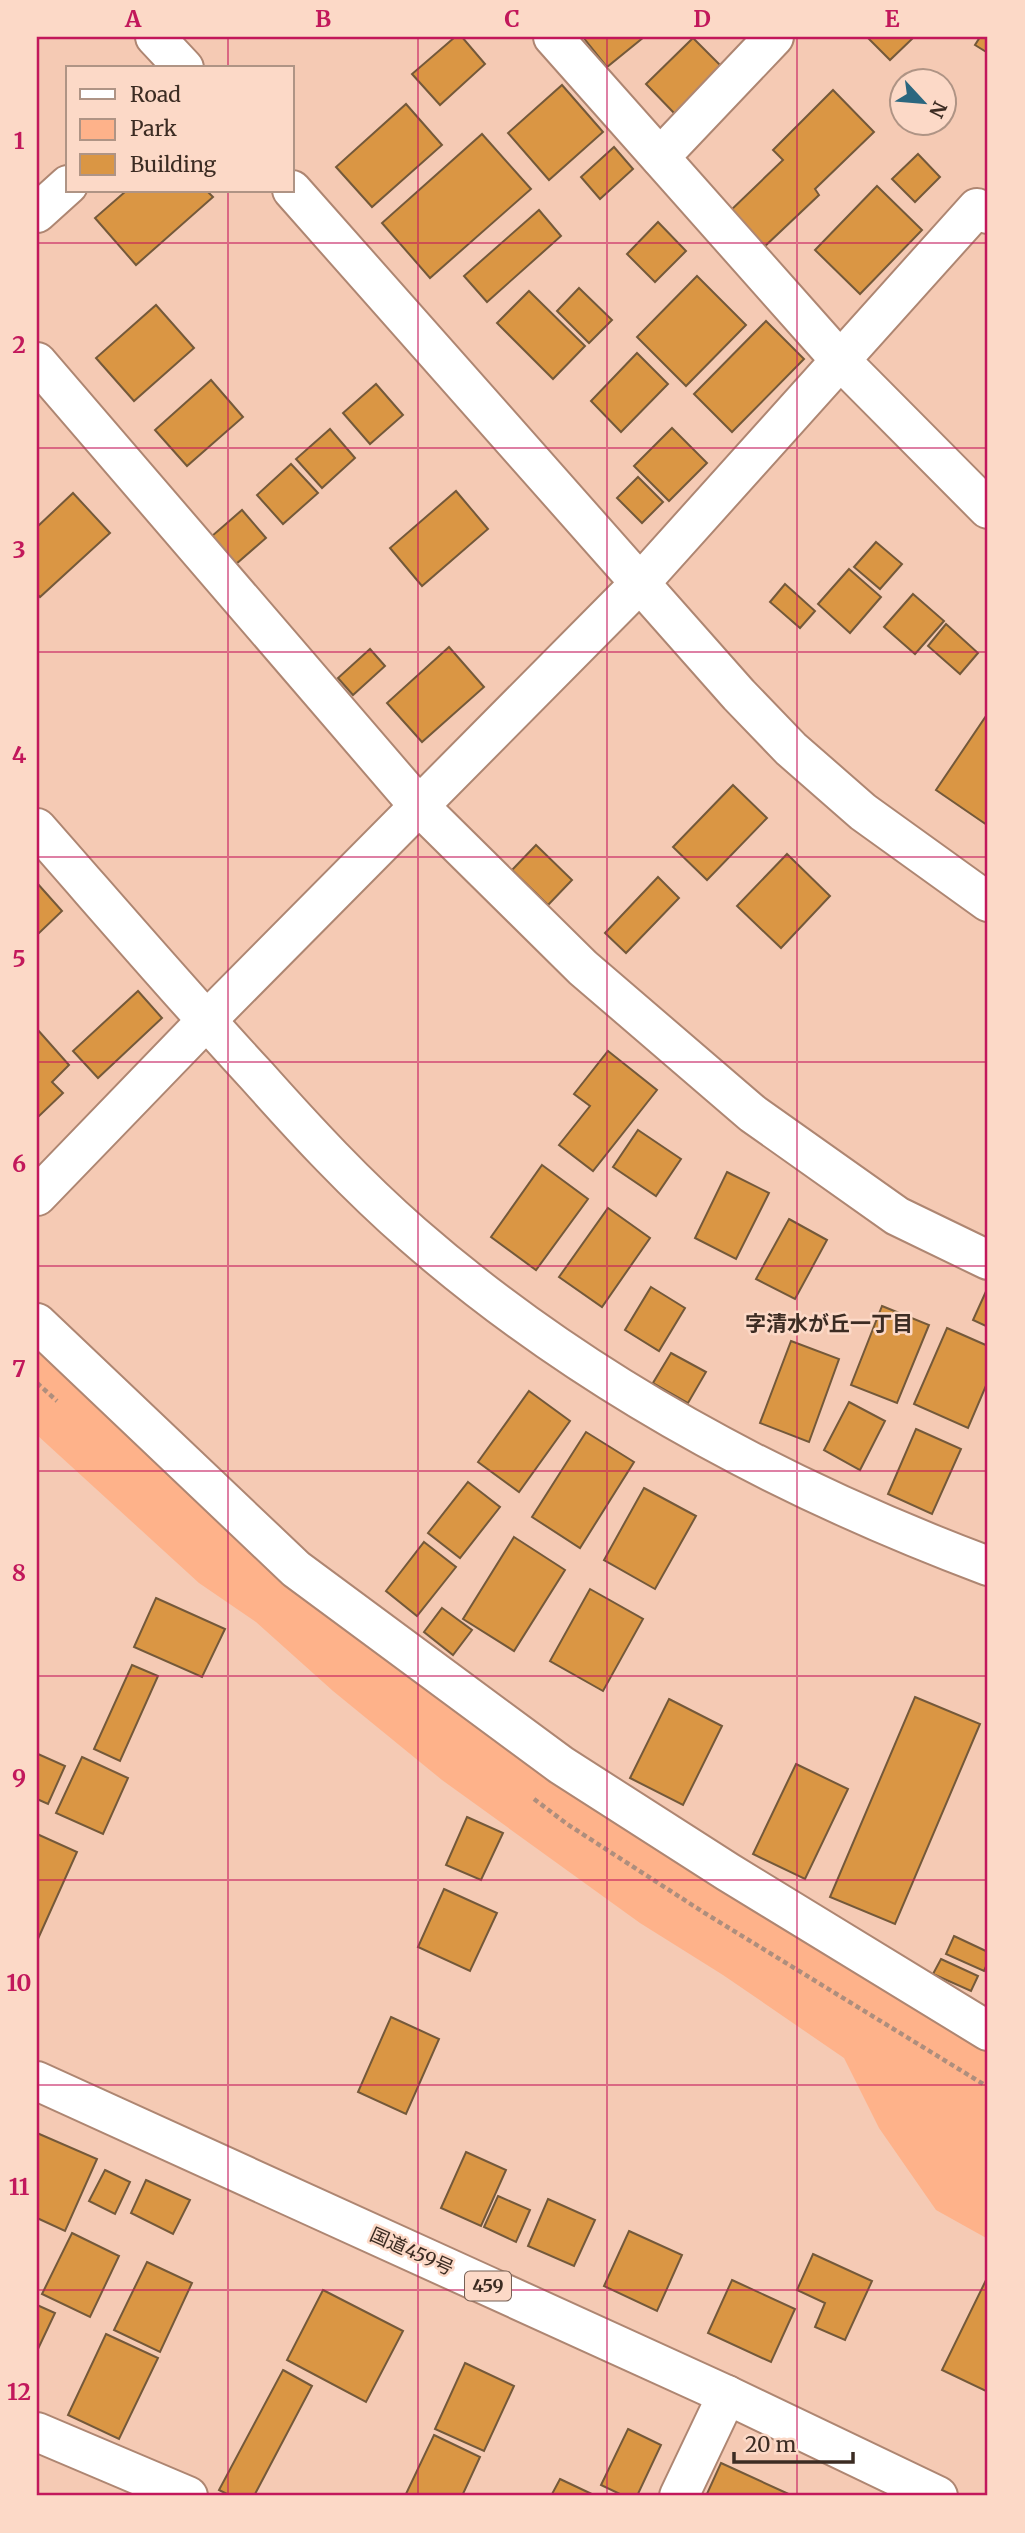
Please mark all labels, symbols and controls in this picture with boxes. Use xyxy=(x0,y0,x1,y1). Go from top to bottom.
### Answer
text: A xyxy=(124,4,142,33)
text: B xyxy=(315,4,331,33)
text: C xyxy=(504,4,520,33)
text: D xyxy=(693,4,711,33)
text: E xyxy=(884,4,900,33)
legend xyxy=(66,66,294,192)
north arrow xyxy=(888,66,958,136)
text: Road xyxy=(130,81,181,108)
text: N xyxy=(924,97,952,121)
text: Park xyxy=(130,115,177,142)
text: 1 xyxy=(14,126,25,155)
text: Building xyxy=(130,151,217,178)
text: 2 xyxy=(12,330,26,359)
text: 3 xyxy=(12,535,26,564)
text: 4 xyxy=(12,740,27,769)
text: 5 xyxy=(12,944,26,973)
text: 6 xyxy=(12,1149,26,1178)
district label: 字清水が丘一丁目 xyxy=(745,1310,913,1337)
text: 7 xyxy=(12,1354,26,1383)
text: 8 xyxy=(12,1558,26,1587)
text: 9 xyxy=(12,1763,26,1792)
text: 10 xyxy=(7,1968,31,1997)
text: 11 xyxy=(9,2172,30,2201)
street label: 国道459号 xyxy=(366,2222,458,2280)
road number: 459 xyxy=(465,2272,511,2300)
text: 12 xyxy=(7,2377,31,2406)
scale bar xyxy=(734,2421,853,2465)
text: 20 m xyxy=(745,2431,797,2458)

